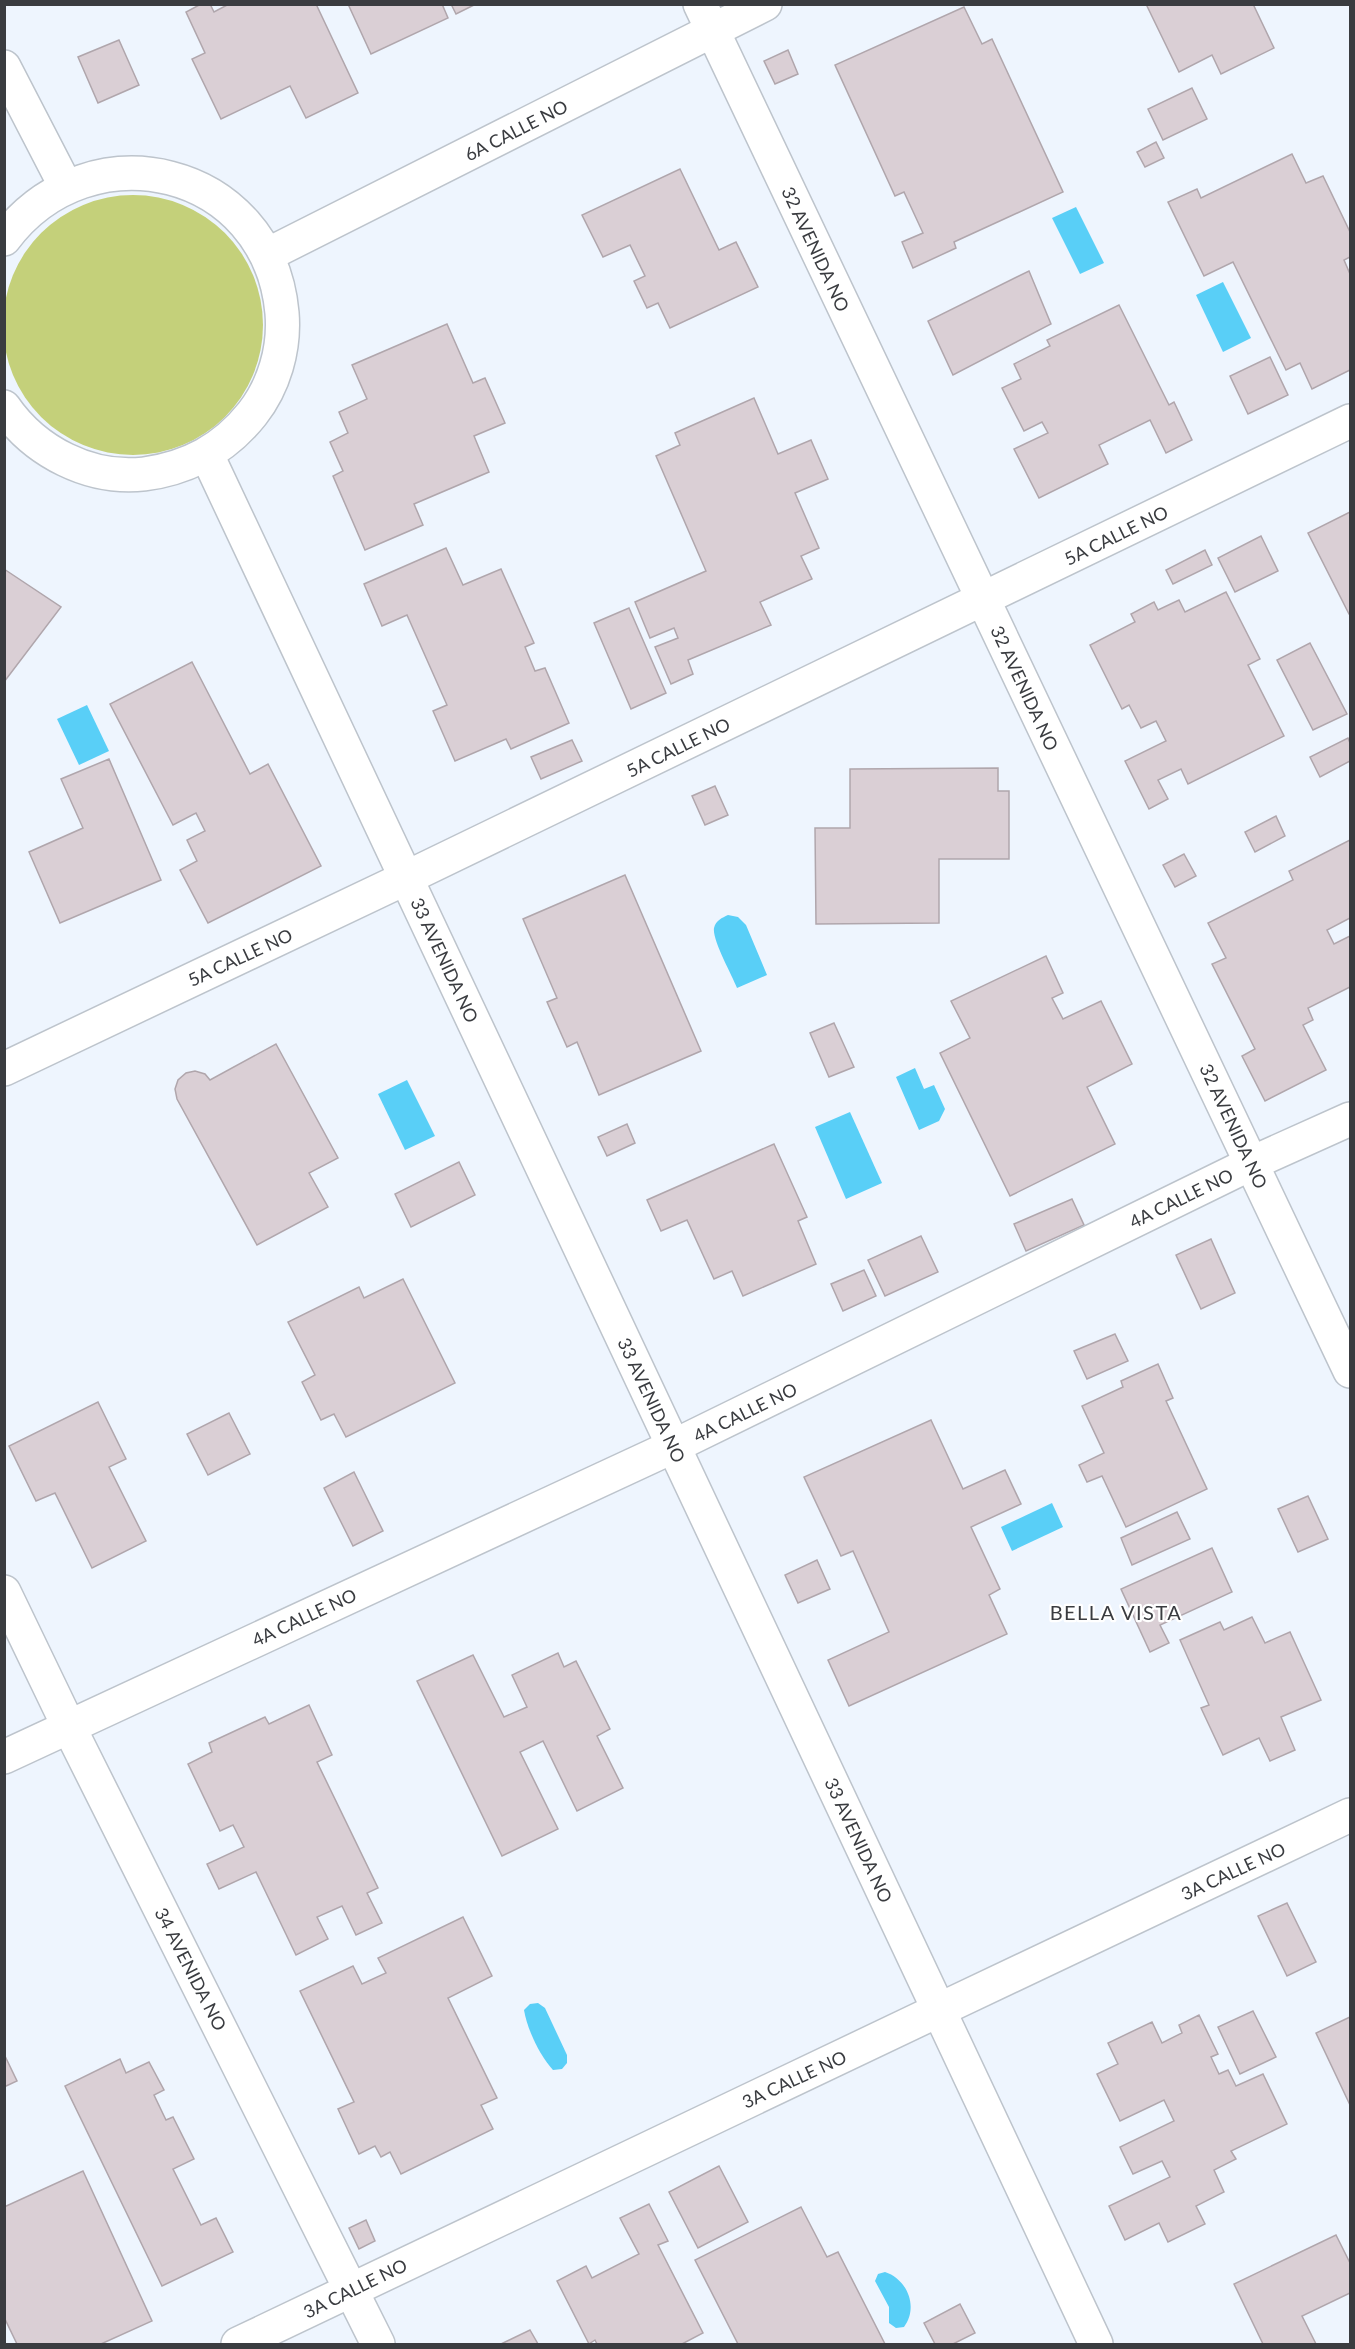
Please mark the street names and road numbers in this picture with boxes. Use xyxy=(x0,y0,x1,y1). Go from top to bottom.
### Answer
street label: 6A CALLE NO xyxy=(461,95,571,165)
street label: 32 AVENIDA NO xyxy=(777,183,855,315)
street label: 5A CALLE NO xyxy=(1061,500,1171,570)
street label: 32 AVENIDA NO xyxy=(986,622,1064,754)
street label: 5A CALLE NO xyxy=(623,712,733,782)
street label: 33 AVENIDA NO xyxy=(406,894,484,1026)
street label: 5A CALLE NO xyxy=(184,923,296,991)
street label: 32 AVENIDA NO xyxy=(1195,1060,1273,1192)
street label: 4A CALLE NO xyxy=(1126,1163,1236,1233)
street label: 33 AVENIDA NO xyxy=(613,1334,691,1466)
street label: 4A CALLE NO xyxy=(690,1377,800,1447)
street label: 4A CALLE NO xyxy=(248,1583,360,1651)
street label: 33 AVENIDA NO xyxy=(820,1774,898,1906)
street label: 3A CALLE NO xyxy=(1177,1837,1289,1905)
street label: 34 AVENIDA NO xyxy=(151,1904,231,2034)
street label: 3A CALLE NO xyxy=(738,2045,850,2113)
street label: 3A CALLE NO xyxy=(300,2253,410,2323)

